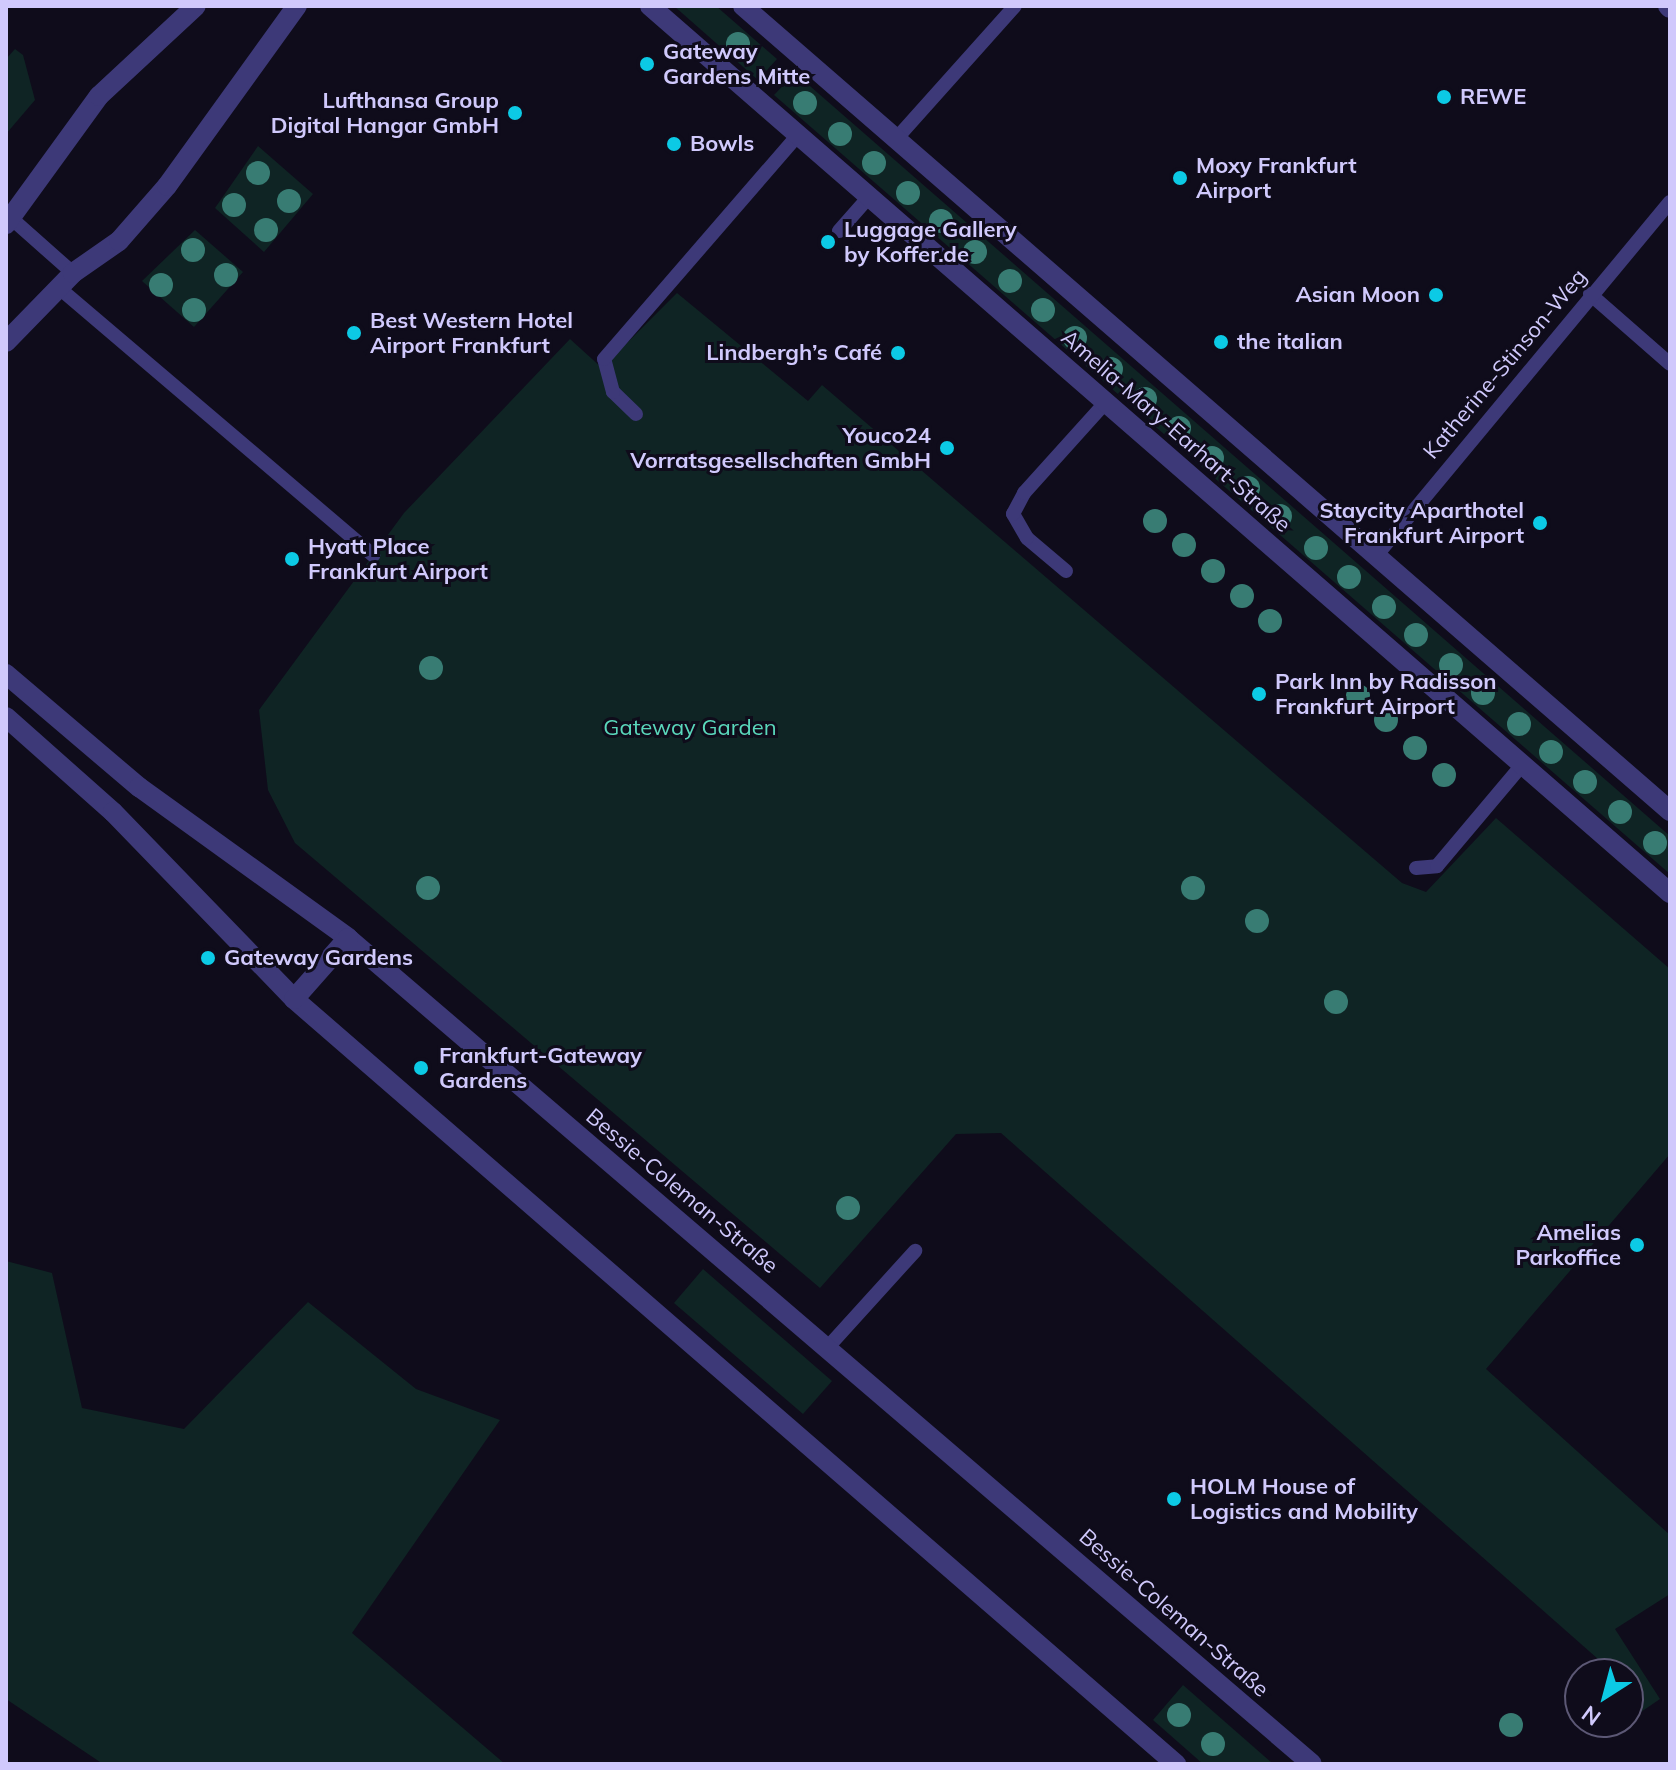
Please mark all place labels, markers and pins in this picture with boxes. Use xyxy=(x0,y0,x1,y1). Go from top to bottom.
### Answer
place label: Gateway Gardens Mitte xyxy=(663,38,810,90)
marker: Gateway Gardens Mitte xyxy=(638,55,656,73)
place label: REWE xyxy=(1460,84,1526,110)
place label: Lufthansa Group Digital Hangar GmbH xyxy=(271,87,499,138)
marker: REWE xyxy=(1435,88,1453,106)
marker: Lufthansa Group Digital Hangar GmbH xyxy=(506,104,524,122)
place label: Bowls xyxy=(690,131,754,157)
marker: Bowls xyxy=(665,135,683,153)
place label: Moxy Frankfurt Airport xyxy=(1196,152,1356,204)
marker: Moxy Frankfurt Airport xyxy=(1171,169,1189,187)
place label: Luggage Gallery by Koffer.de xyxy=(844,216,1017,268)
marker: Luggage Gallery by Koffer.de xyxy=(819,233,837,251)
place label: Asian Moon xyxy=(1296,282,1420,308)
marker: Asian Moon xyxy=(1427,286,1445,304)
place label: Best Western Hotel Airport Frankfurt xyxy=(370,307,573,358)
marker: Best Western Hotel Airport Frankfurt xyxy=(345,324,363,342)
place label: the italian xyxy=(1237,329,1343,355)
marker: the italian xyxy=(1212,333,1230,351)
place label: Lindbergh’s Café xyxy=(706,340,882,366)
marker: Lindbergh’s Café xyxy=(889,344,907,362)
place label: Youco24 Vorratsgesellschaften GmbH xyxy=(630,422,931,474)
marker: Youco24 Vorratsgesellschaften GmbH xyxy=(938,439,956,457)
place label: Staycity Aparthotel Frankfurt Airport xyxy=(1319,497,1524,548)
marker: Staycity Aparthotel Frankfurt Airport xyxy=(1531,514,1549,532)
place label: Hyatt Place Frankfurt Airport xyxy=(308,533,488,584)
marker: Hyatt Place Frankfurt Airport xyxy=(283,550,301,568)
place label: Park Inn by Radisson Frankfurt Airport xyxy=(1275,668,1496,720)
marker: Park Inn by Radisson Frankfurt Airport xyxy=(1250,685,1268,703)
place label: Gateway Gardens xyxy=(224,945,413,971)
marker: Gateway Gardens xyxy=(199,949,217,967)
place label: Frankfurt-Gateway Gardens xyxy=(439,1042,642,1094)
marker: Frankfurt-Gateway Gardens xyxy=(410,1057,432,1079)
place label: Amelias Parkoffice xyxy=(1515,1219,1621,1270)
marker: Amelias Parkoffice xyxy=(1628,1236,1646,1254)
place label: HOLM House of Logistics and Mobility xyxy=(1190,1473,1418,1524)
marker: HOLM House of Logistics and Mobility xyxy=(1165,1490,1183,1508)

